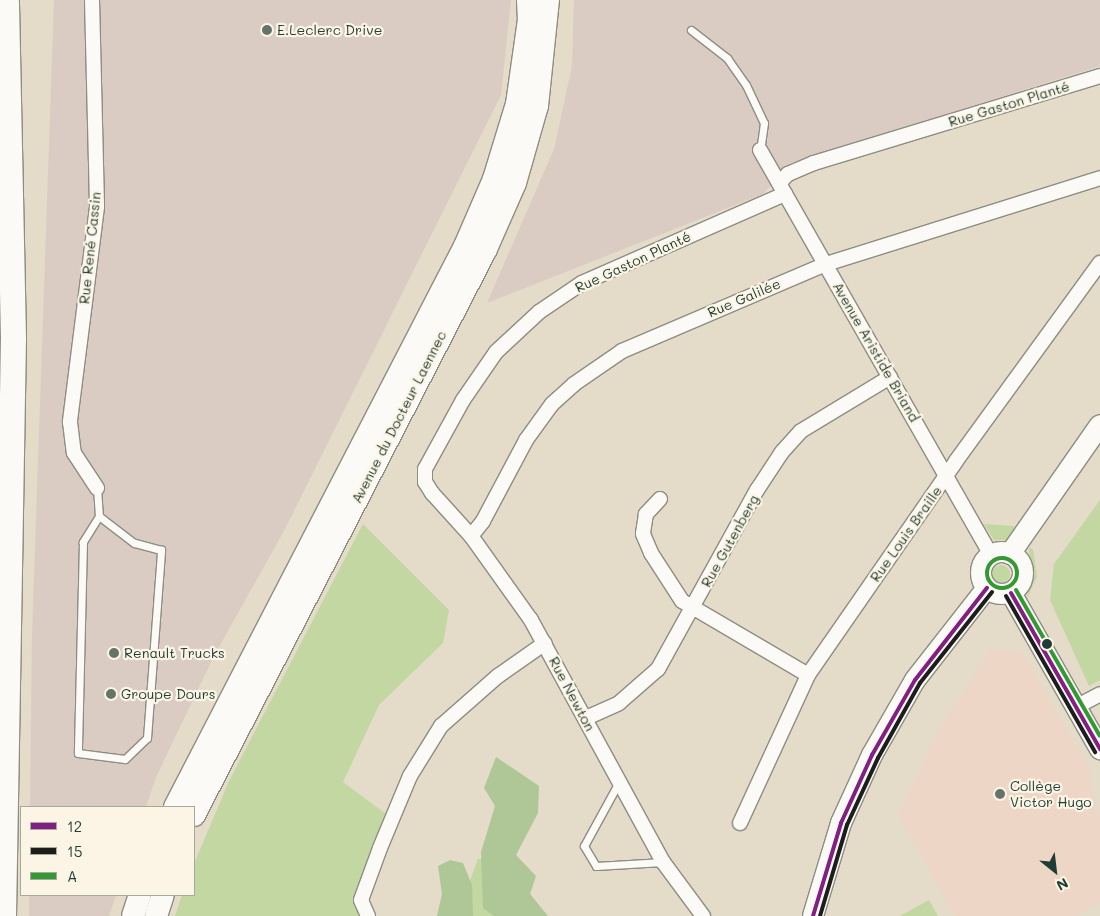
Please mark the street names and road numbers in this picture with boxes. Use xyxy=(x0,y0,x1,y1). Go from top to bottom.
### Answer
street label: Rue Gaston Planté xyxy=(946,78,1072,130)
street label: Rue René Cassin xyxy=(76,191,104,305)
street label: Rue Gaston Planté xyxy=(572,228,694,296)
street label: Rue Galilée xyxy=(705,275,783,321)
street label: Avenue Aristide Briand xyxy=(829,279,923,425)
street label: Avenue du Docteur Laennec xyxy=(348,328,450,506)
street label: Rue Louis Braille xyxy=(867,483,945,585)
street label: Rue Gutenberg xyxy=(698,492,762,590)
street label: Rue Newton xyxy=(545,654,599,734)

